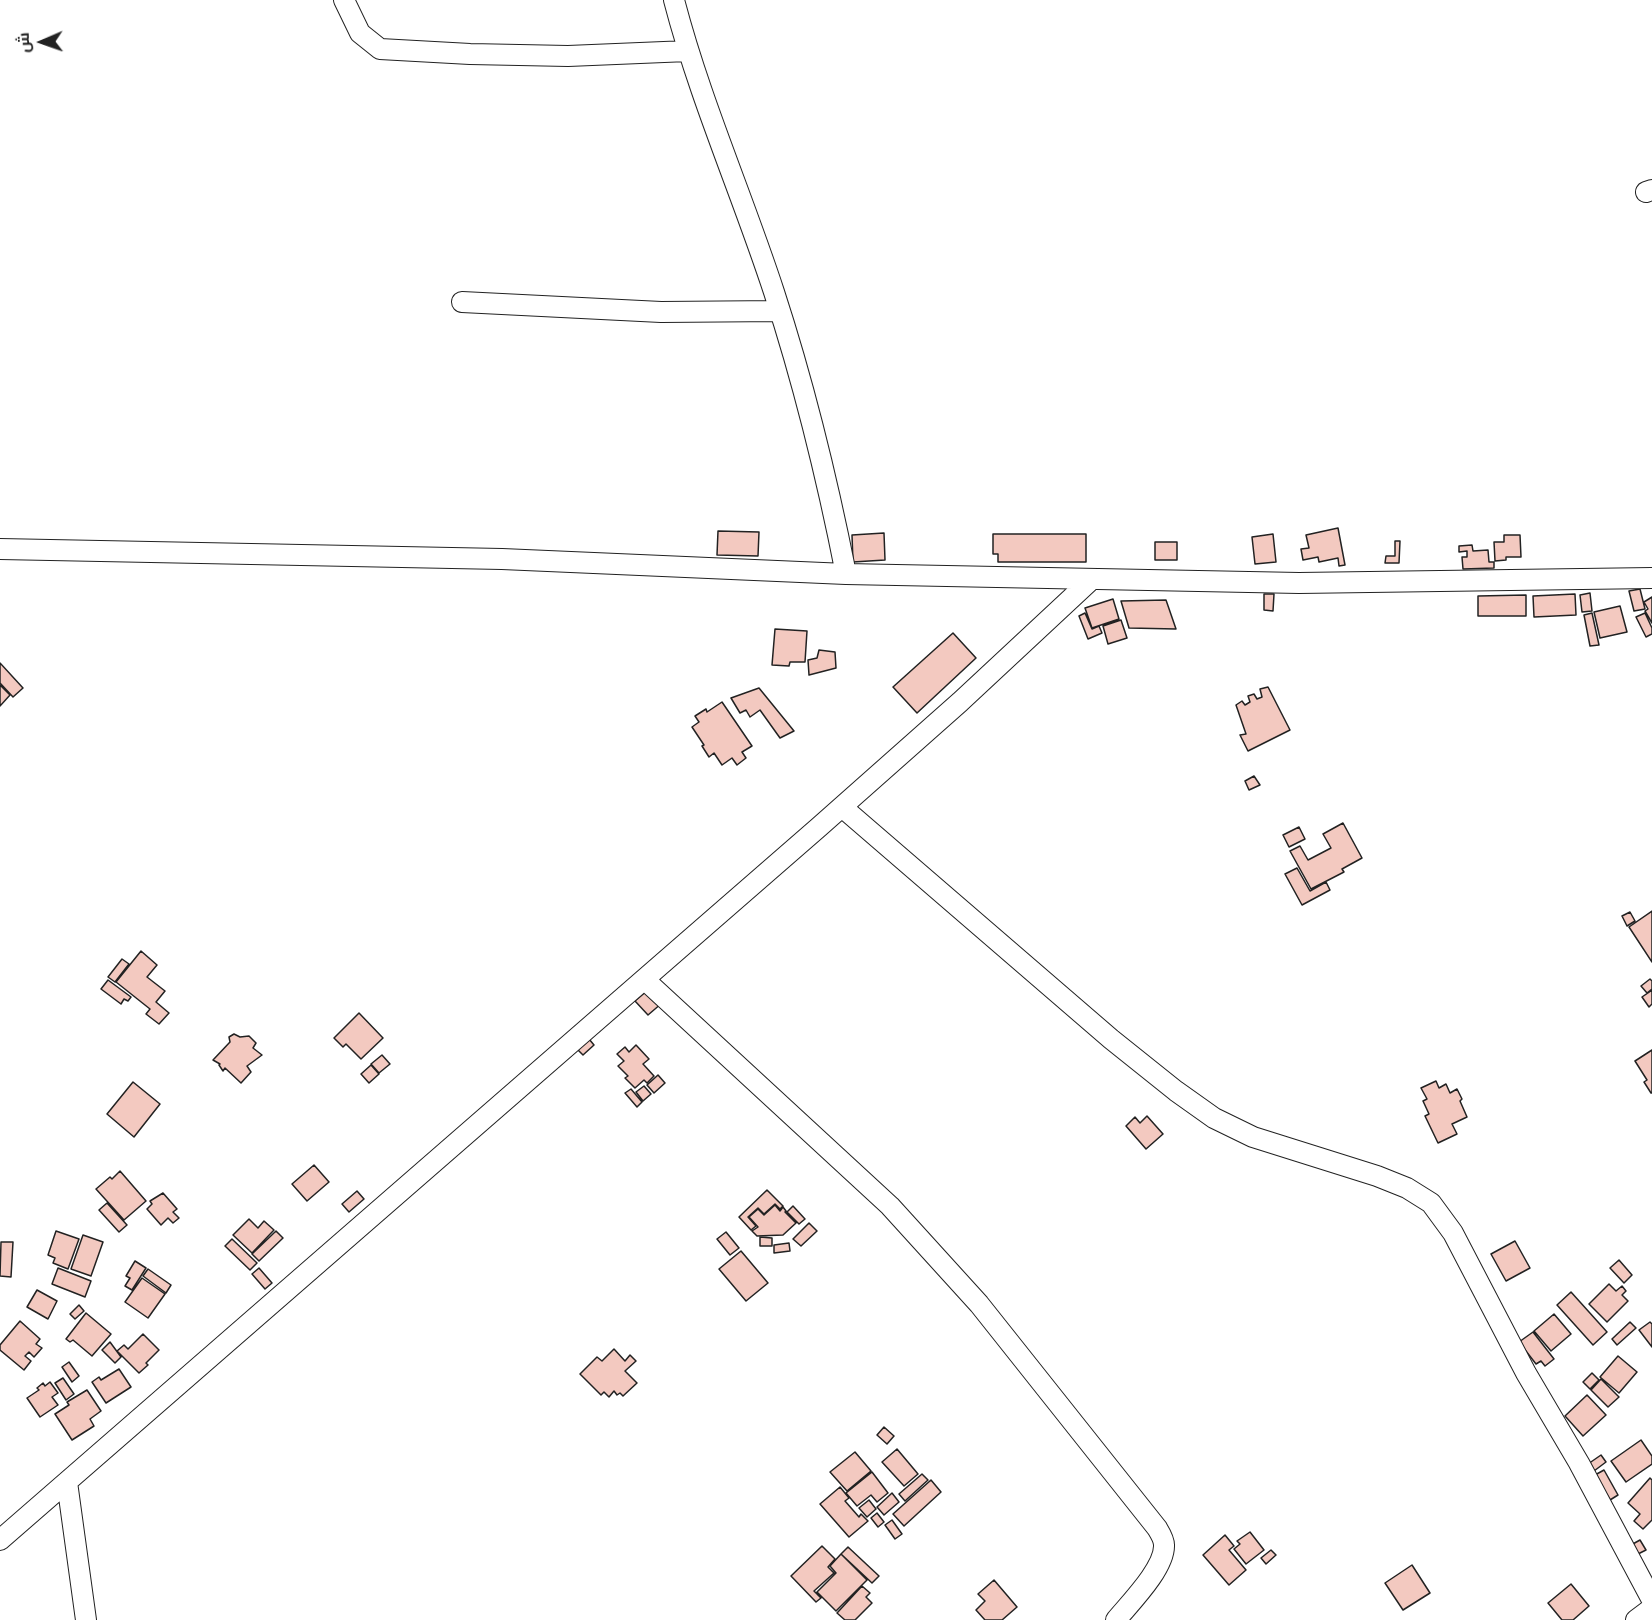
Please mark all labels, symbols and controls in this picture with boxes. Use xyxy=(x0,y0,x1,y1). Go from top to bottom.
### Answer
north arrow xyxy=(12,12,72,72)
text: ش xyxy=(14,32,33,53)

